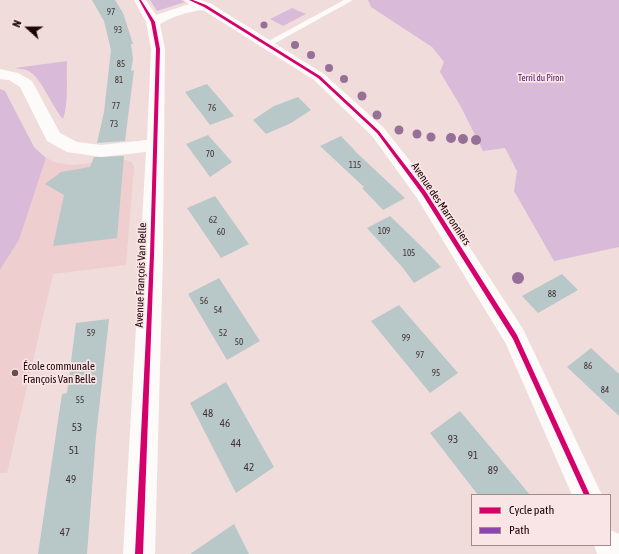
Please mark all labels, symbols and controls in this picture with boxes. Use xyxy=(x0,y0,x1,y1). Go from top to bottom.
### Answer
house number: 97 xyxy=(107,7,115,17)
north arrow xyxy=(8,8,48,48)
text: N xyxy=(10,19,24,29)
house number: 93 xyxy=(114,25,122,35)
house number: 85 xyxy=(117,59,125,69)
park label: Terril du Piron xyxy=(518,73,564,83)
house number: 81 xyxy=(115,75,123,85)
house number: 77 xyxy=(112,101,120,111)
house number: 76 xyxy=(208,103,216,113)
house number: 73 xyxy=(110,119,118,129)
house number: 70 xyxy=(206,149,214,159)
house number: 115 xyxy=(349,160,361,170)
street label: Avenue des Marronniers xyxy=(408,160,474,248)
house number: 62 xyxy=(209,215,217,225)
street label: Avenue François Van Belle xyxy=(133,222,149,328)
house number: 109 xyxy=(378,226,390,236)
house number: 60 xyxy=(217,227,225,237)
house number: 105 xyxy=(403,248,415,258)
house number: 88 xyxy=(548,289,556,299)
house number: 56 xyxy=(200,296,208,306)
house number: 54 xyxy=(214,305,222,315)
house number: 59 xyxy=(87,328,95,338)
house number: 52 xyxy=(219,328,227,338)
house number: 99 xyxy=(402,333,410,343)
house number: 50 xyxy=(235,337,243,347)
house number: 97 xyxy=(416,350,424,360)
place label: École communale François Van Belle xyxy=(23,360,96,386)
house number: 86 xyxy=(584,361,592,371)
marker: École communale François Van Belle xyxy=(10,368,20,378)
house number: 95 xyxy=(432,368,440,378)
house number: 84 xyxy=(601,385,609,395)
house number: 55 xyxy=(76,395,84,405)
house number: 48 xyxy=(203,407,213,421)
house number: 46 xyxy=(220,417,230,431)
house number: 53 xyxy=(72,421,82,435)
house number: 93 xyxy=(448,433,458,447)
house number: 44 xyxy=(231,437,241,451)
house number: 51 xyxy=(69,444,79,458)
house number: 91 xyxy=(468,449,478,463)
house number: 42 xyxy=(244,461,254,475)
house number: 89 xyxy=(488,464,498,478)
house number: 49 xyxy=(66,473,76,487)
legend xyxy=(471,494,611,546)
text: Cycle path xyxy=(509,503,554,517)
text: Path xyxy=(509,523,530,537)
house number: 47 xyxy=(60,526,70,540)

